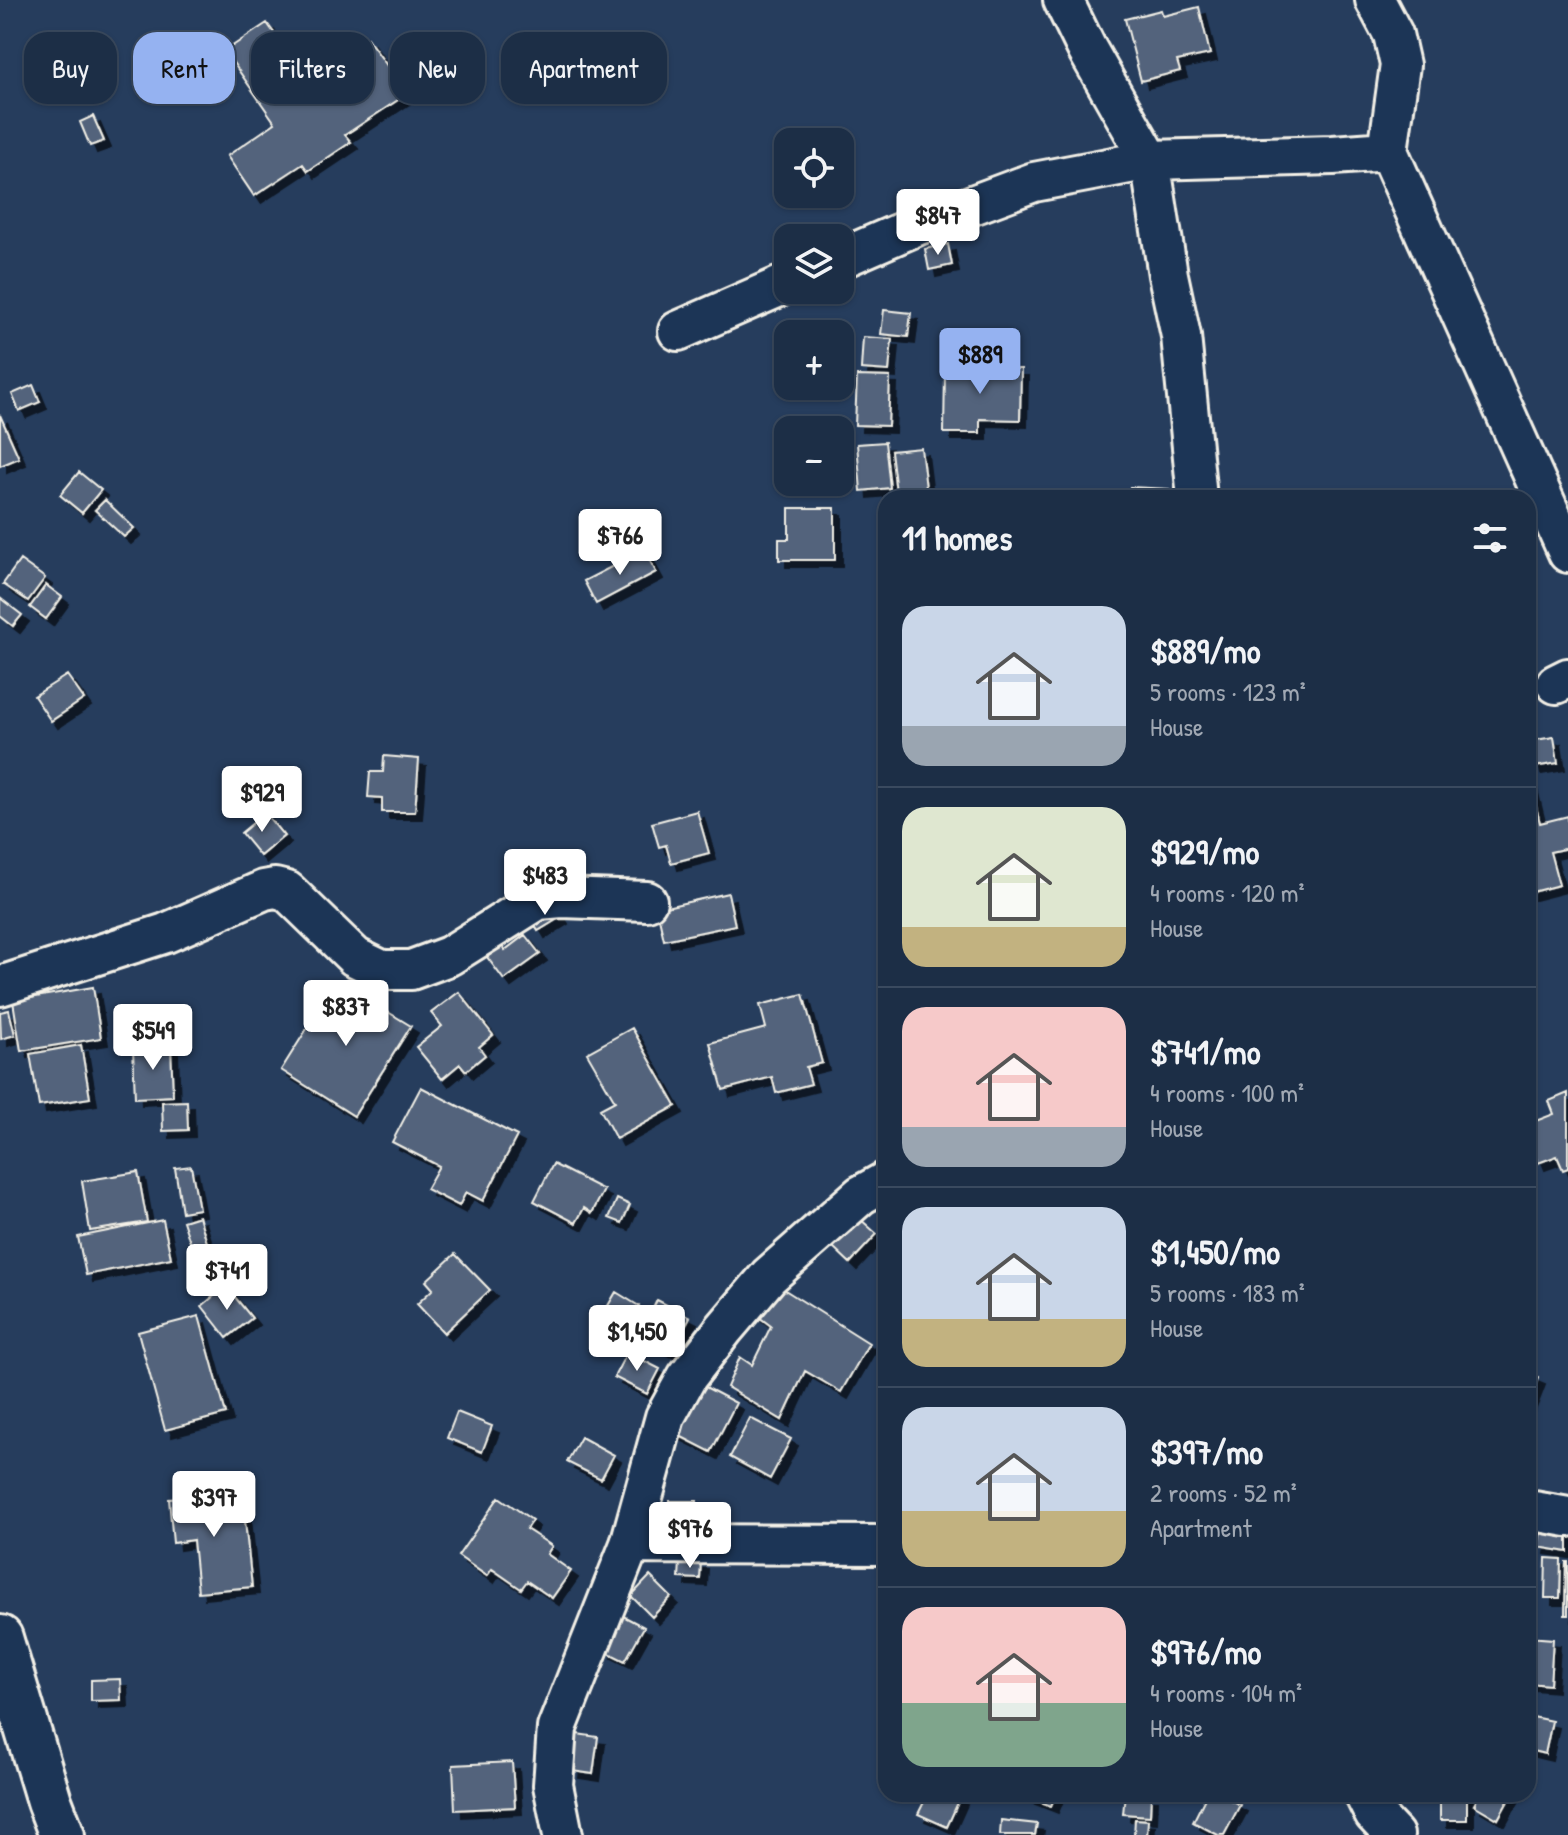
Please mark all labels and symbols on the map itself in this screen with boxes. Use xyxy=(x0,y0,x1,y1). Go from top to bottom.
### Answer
pin: $847 xyxy=(891,189,985,257)
pin: $889 xyxy=(933,328,1027,396)
pin: $766 xyxy=(573,509,667,577)
pin: $929 xyxy=(215,766,309,834)
pin: $483 xyxy=(498,849,592,917)
pin: $837 xyxy=(299,980,393,1048)
pin: $549 xyxy=(106,1004,200,1072)
pin: $741 xyxy=(180,1244,274,1312)
pin: $1,450 xyxy=(572,1305,702,1373)
pin: $397 xyxy=(167,1471,261,1539)
pin: $976 xyxy=(643,1502,737,1570)

